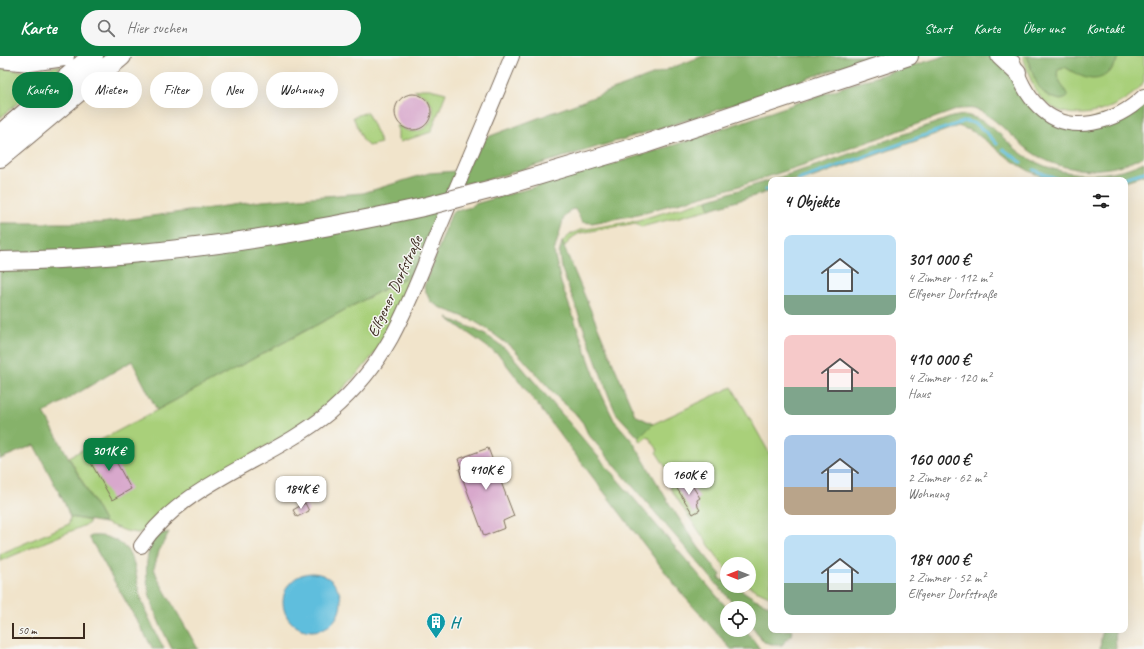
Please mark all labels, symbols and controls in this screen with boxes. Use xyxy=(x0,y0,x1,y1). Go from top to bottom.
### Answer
search box xyxy=(81,10,361,46)
text: Karte xyxy=(20,16,57,40)
icon: search xyxy=(95,17,117,39)
text: Hier suchen xyxy=(127,19,187,38)
text: Start xyxy=(924,20,952,37)
text: Karte xyxy=(974,20,1000,37)
text: Über uns xyxy=(1022,20,1064,37)
text: Kontakt xyxy=(1086,20,1124,37)
chip: Kaufen xyxy=(12,72,73,108)
chip: Mieten xyxy=(81,72,142,108)
chip: Filter xyxy=(150,72,203,108)
chip: Neu xyxy=(211,72,258,108)
chip: Wohnung xyxy=(266,72,338,108)
icon: filters xyxy=(1090,190,1112,212)
text: 4 Objekte xyxy=(784,191,839,212)
street label: Elfgener Dorfstraße xyxy=(363,231,428,340)
text: 301 000 € xyxy=(908,249,970,270)
icon: home xyxy=(816,251,864,299)
text: 4 Zimmer · 112 m² xyxy=(908,270,991,286)
text: Elfgener Dorfstraße xyxy=(908,286,997,302)
text: 410 000 € xyxy=(908,349,970,370)
icon: home xyxy=(816,351,864,399)
text: 4 Zimmer · 120 m² xyxy=(908,370,991,386)
text: Haus xyxy=(908,386,930,402)
pin: 301K € xyxy=(76,438,142,472)
text: 301K € xyxy=(92,443,126,459)
text: 160 000 € xyxy=(908,449,970,470)
icon: home xyxy=(816,451,864,499)
pin: 410K € xyxy=(453,457,519,491)
text: 410K € xyxy=(469,462,503,478)
pin: 160K € xyxy=(656,462,722,496)
text: 160K € xyxy=(672,467,706,483)
text: 2 Zimmer · 62 m² xyxy=(908,470,985,486)
pin: 184K € xyxy=(268,476,334,510)
text: 184K € xyxy=(284,481,318,497)
text: Wohnung xyxy=(908,486,949,502)
text: 184 000 € xyxy=(908,549,970,570)
icon: home xyxy=(816,551,864,599)
north arrow xyxy=(720,557,756,593)
map controls xyxy=(720,557,756,637)
text: 2 Zimmer · 52 m² xyxy=(908,570,985,586)
text: Elfgener Dorfstraße xyxy=(908,586,997,602)
button: locate xyxy=(720,601,756,637)
building icon: H xyxy=(425,611,447,639)
place label: H xyxy=(450,613,462,633)
scale bar xyxy=(12,621,85,640)
text: 50 m xyxy=(18,623,37,637)

